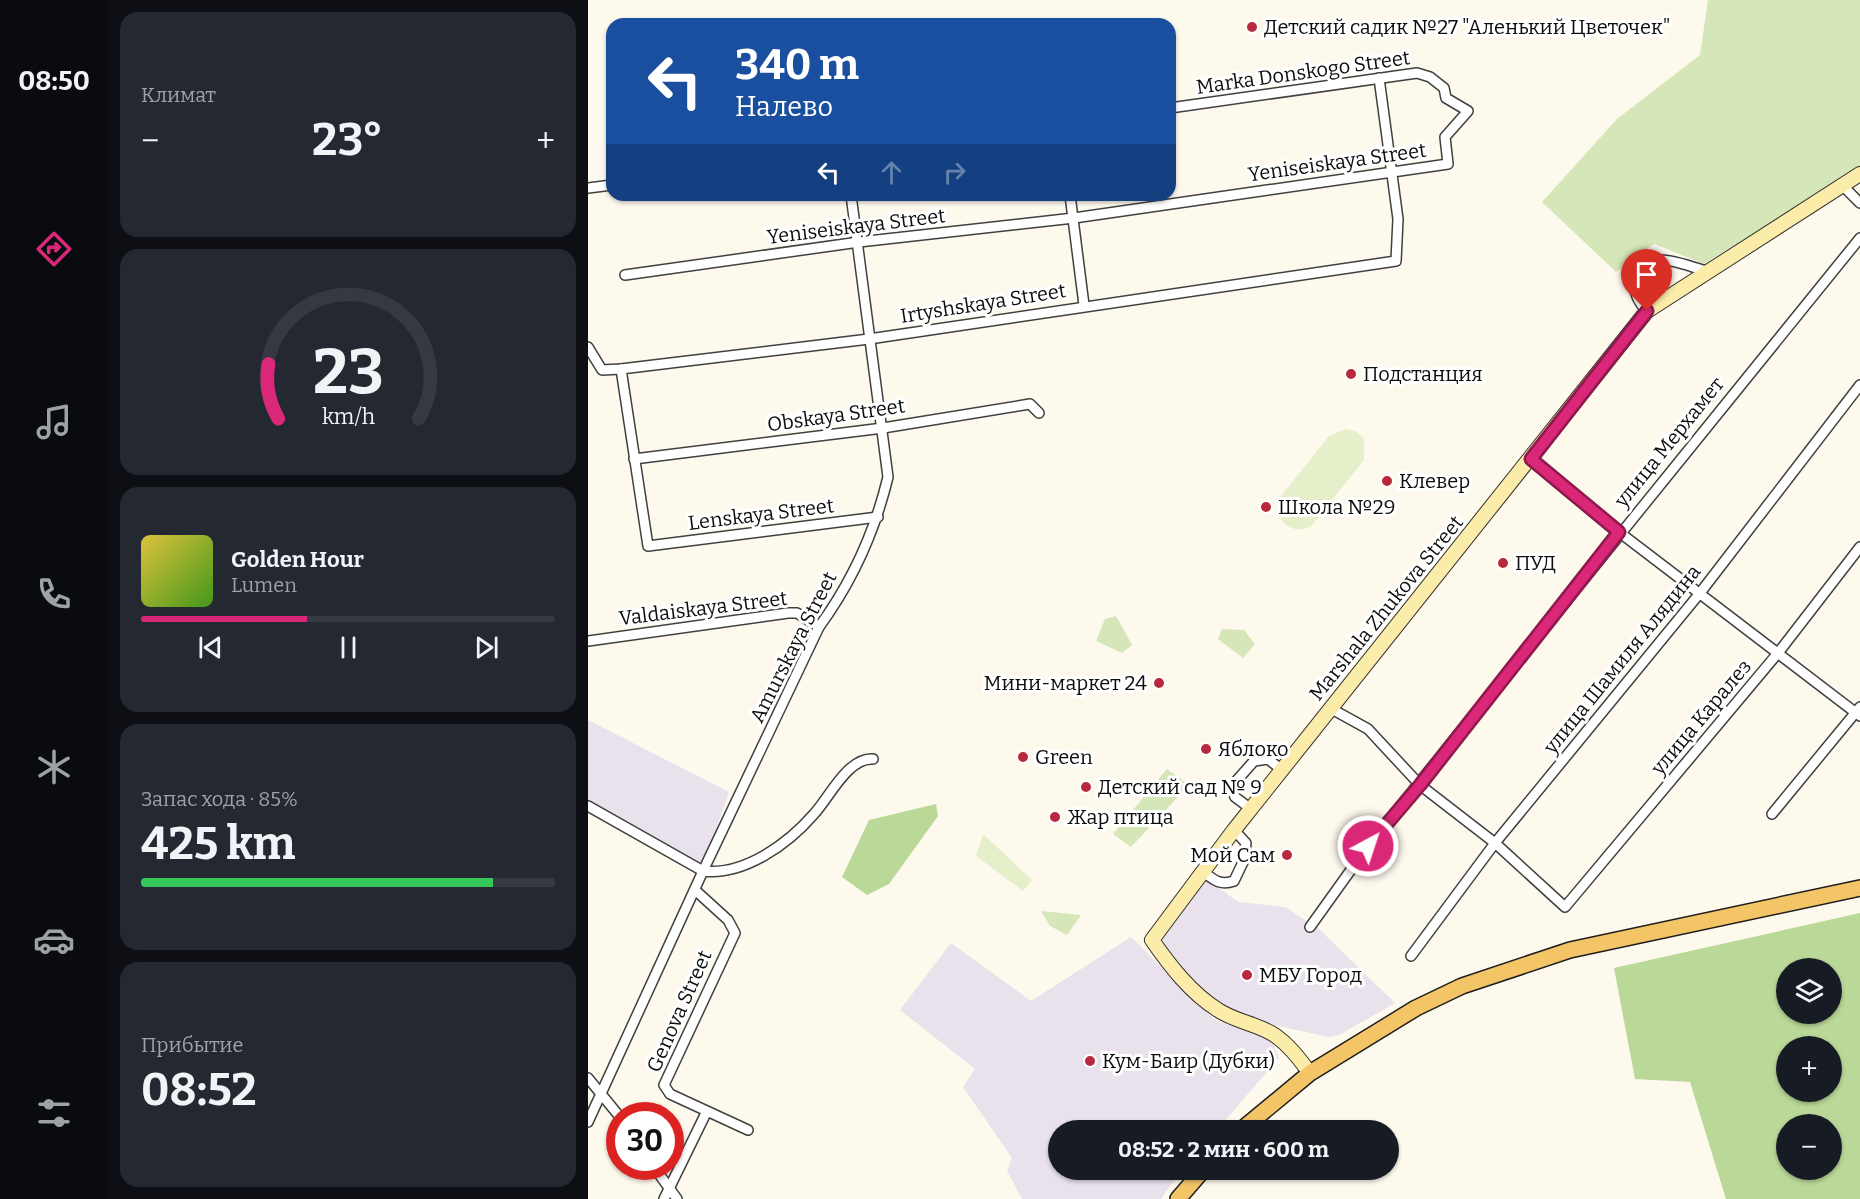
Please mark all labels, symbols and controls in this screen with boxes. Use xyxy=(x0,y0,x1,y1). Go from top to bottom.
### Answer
place label: Детский садик №27 "Аленький Цветочек" xyxy=(1264,15,1670,39)
marker: Детский садик №27 "Аленький Цветочек" xyxy=(1245,20,1259,34)
text: 340 m xyxy=(735,40,859,90)
icon: left xyxy=(636,42,714,120)
street label: Marka Donskogo Street xyxy=(1195,45,1411,99)
text: 08:50 xyxy=(18,65,90,97)
text: Климат xyxy=(141,83,216,107)
text: Налево xyxy=(735,91,833,123)
text: 23° xyxy=(312,113,383,167)
text: − xyxy=(141,121,159,161)
text: + xyxy=(536,121,555,161)
street label: Yeniseiskaya Street xyxy=(1246,138,1428,186)
icon: left xyxy=(812,156,845,189)
icon: ahead xyxy=(875,156,908,189)
icon: right xyxy=(938,156,971,189)
street label: Yeniseiskaya Street xyxy=(765,203,947,249)
icon: directions xyxy=(33,228,75,270)
pin xyxy=(1621,249,1672,311)
icon: arrive xyxy=(1630,258,1663,291)
street label: Irtyshskaya Street xyxy=(899,278,1067,328)
text: 23 xyxy=(312,335,384,410)
place label: Подстанция xyxy=(1363,362,1483,386)
marker: Подстанция xyxy=(1344,367,1358,381)
street label: улица Мерхамет xyxy=(1609,372,1729,513)
street label: Obskaya Street xyxy=(766,393,906,437)
icon: music xyxy=(33,401,75,443)
text: km/h xyxy=(321,405,375,431)
place label: Клевер xyxy=(1399,469,1470,493)
marker: Клевер xyxy=(1380,474,1394,488)
street label: Lenskaya Street xyxy=(687,493,835,535)
place label: Школа №29 xyxy=(1278,495,1395,519)
marker: Школа №29 xyxy=(1259,500,1273,514)
street label: Marshala Zhukova Street xyxy=(1304,511,1468,705)
text: Golden Hour xyxy=(231,546,364,573)
place label: ПУД xyxy=(1515,551,1556,575)
marker: ПУД xyxy=(1496,556,1510,570)
street label: улица Шамиля Алядина xyxy=(1538,560,1706,759)
street label: Amurskaya Street xyxy=(745,568,841,726)
icon: phone xyxy=(33,573,75,615)
text: Lumen xyxy=(231,573,297,597)
street label: Valdaiskaya Street xyxy=(617,586,789,630)
icon: previous xyxy=(194,631,227,664)
icon: pause xyxy=(332,631,365,664)
icon: next xyxy=(470,631,503,664)
street label: улица Каралез xyxy=(1645,655,1756,780)
place label: Мини-маркет 24 xyxy=(984,671,1147,695)
marker: Мини-маркет 24 xyxy=(1152,676,1166,690)
place label: Яблоко xyxy=(1218,737,1288,761)
marker: Яблоко xyxy=(1199,742,1213,756)
place label: Green xyxy=(1035,745,1093,769)
icon: climate xyxy=(33,746,75,788)
marker: Green xyxy=(1016,750,1030,764)
place label: Детский сад № 9 xyxy=(1098,775,1262,799)
marker: Детский сад № 9 xyxy=(1079,780,1093,794)
text: Запас хода · 85% xyxy=(141,787,298,811)
place label: Жар птица xyxy=(1067,805,1174,829)
marker: Жар птица xyxy=(1048,810,1062,824)
position arrow xyxy=(1336,814,1400,878)
text: 425 km xyxy=(141,817,296,871)
place label: Мой Сам xyxy=(1190,843,1275,867)
marker: Мой Сам xyxy=(1280,848,1294,862)
icon: car xyxy=(33,919,75,961)
street label: Genova Street xyxy=(641,946,717,1076)
map controls xyxy=(1776,958,1842,1180)
button: layers xyxy=(1776,958,1842,1024)
place label: МБУ Город xyxy=(1259,963,1362,987)
marker: МБУ Город xyxy=(1240,968,1254,982)
text: Прибытие xyxy=(141,1033,243,1057)
button: + xyxy=(1776,1036,1842,1102)
place label: Кум-Баир (Дубки) xyxy=(1102,1049,1275,1073)
marker: Кум-Баир (Дубки) xyxy=(1083,1054,1097,1068)
text: 08:52 xyxy=(141,1063,257,1117)
icon: filters xyxy=(33,1092,75,1134)
speed limit sign: 30 xyxy=(606,1102,684,1180)
button: − xyxy=(1776,1114,1842,1180)
text: 08:52 · 2 мин · 600 m xyxy=(1118,1136,1329,1163)

